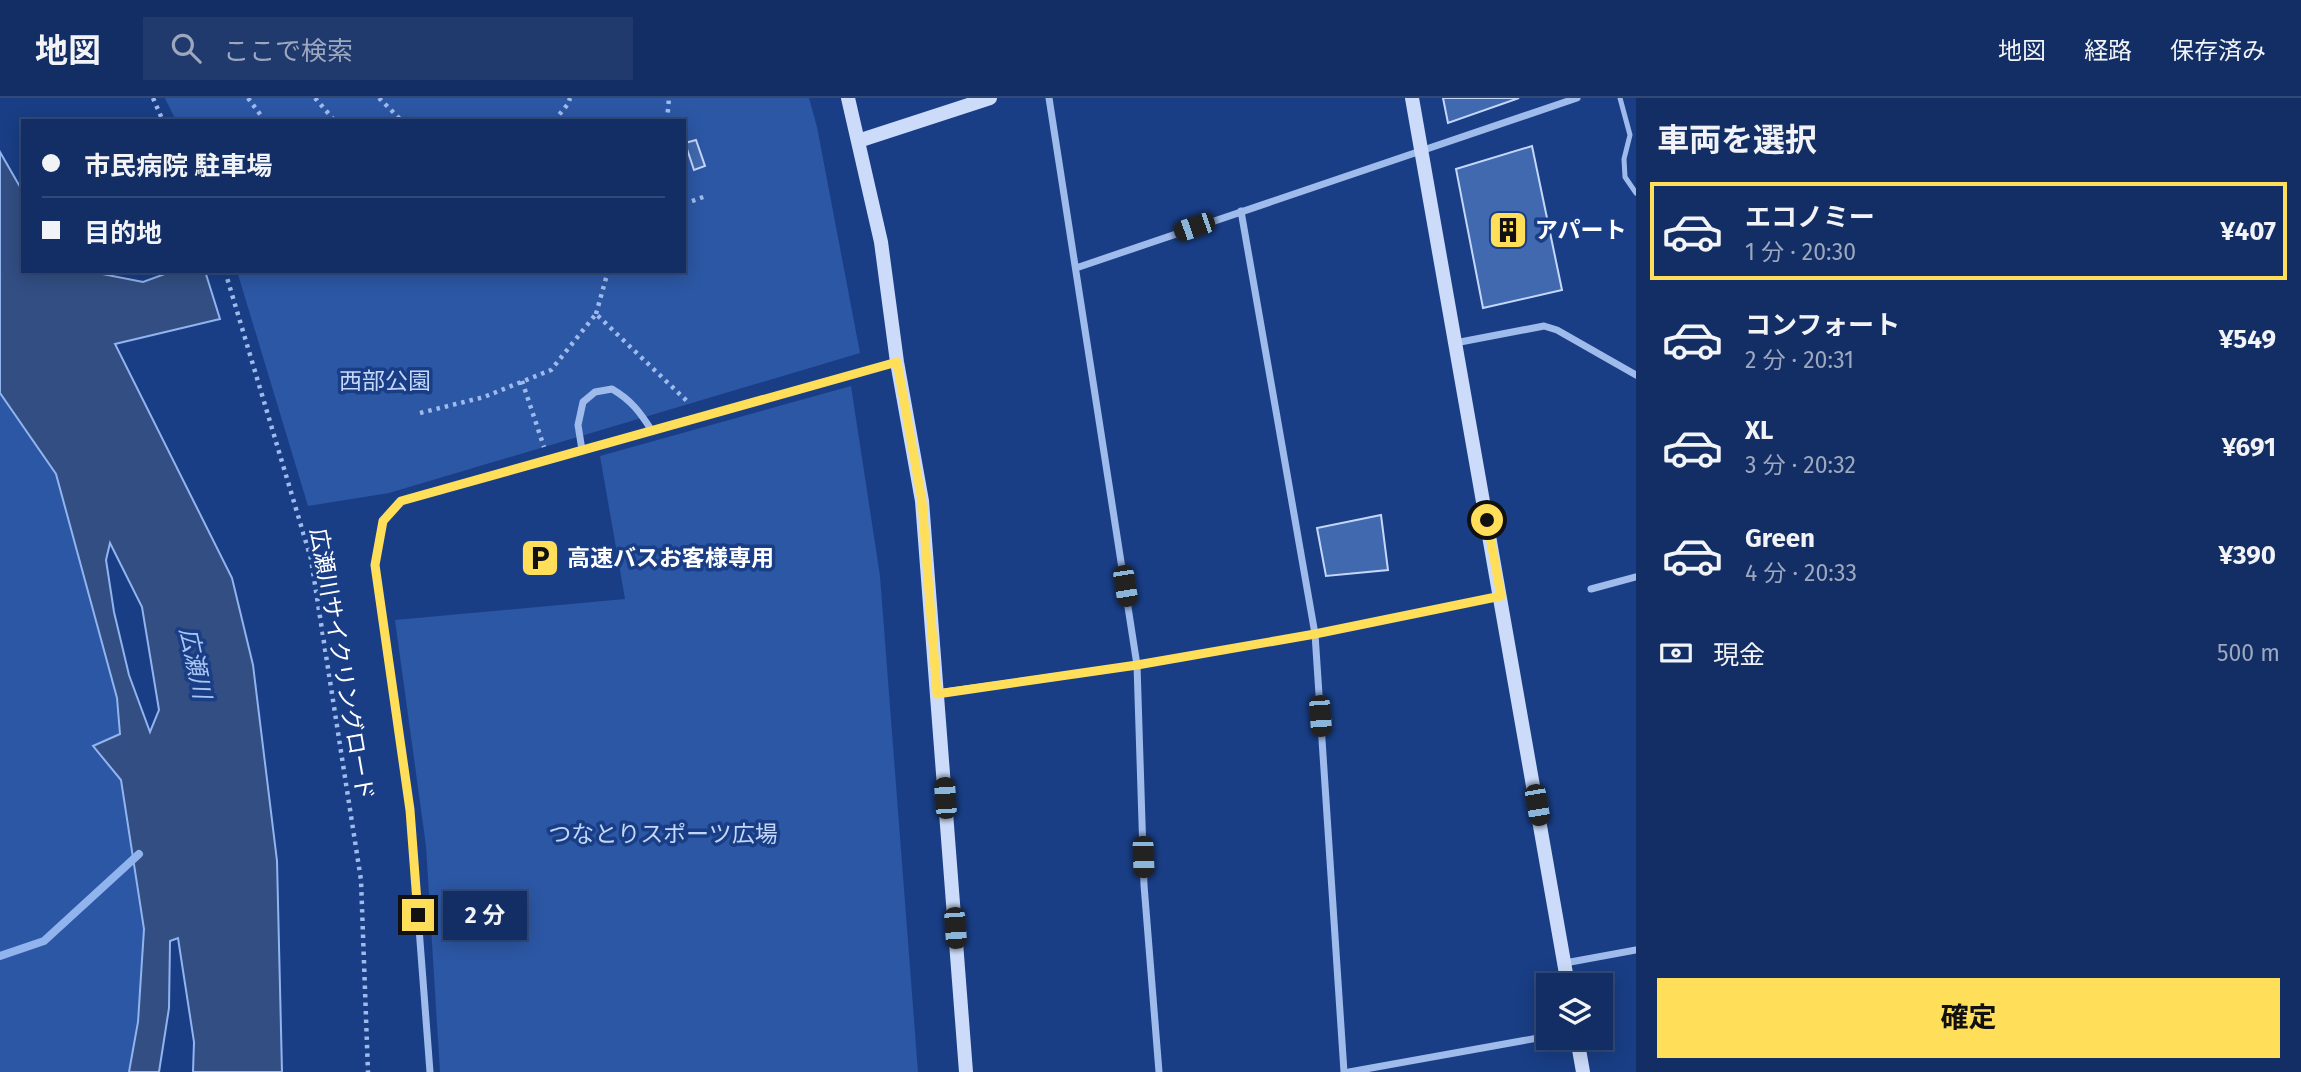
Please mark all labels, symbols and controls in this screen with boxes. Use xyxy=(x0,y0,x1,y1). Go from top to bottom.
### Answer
search box xyxy=(143,17,633,80)
icon: search xyxy=(167,29,205,67)
text: 地図 xyxy=(35,31,101,71)
text: ここで検索 xyxy=(223,36,353,67)
text: 地図 xyxy=(1998,37,2046,65)
text: 経路 xyxy=(2084,37,2132,65)
text: 保存済み xyxy=(2170,37,2266,65)
text: 車両を選択 xyxy=(1657,121,1817,159)
text: 市民病院 駐車場 xyxy=(84,151,272,182)
icon: car xyxy=(1661,200,1724,263)
text: エコノミー xyxy=(1745,202,1875,233)
building icon: アパート xyxy=(1487,209,1529,251)
car xyxy=(1171,210,1218,244)
place label: アパート xyxy=(1535,216,1627,244)
text: ¥407 xyxy=(2220,216,2276,247)
text: 目的地 xyxy=(84,218,162,249)
text: 1 分 · 20:30 xyxy=(1745,238,1856,266)
icon: car xyxy=(1661,308,1724,371)
text: コンフォート xyxy=(1745,310,1900,341)
text: ¥549 xyxy=(2219,324,2276,355)
text: 2 分 · 20:31 xyxy=(1745,346,1854,374)
park label: 西部公園 xyxy=(339,367,431,395)
text: XL xyxy=(1745,415,1773,446)
icon: car xyxy=(1661,416,1724,479)
text: ¥691 xyxy=(2222,432,2276,463)
text: 3 分 · 20:32 xyxy=(1745,451,1856,479)
route start xyxy=(1471,504,1503,536)
text: Green xyxy=(1745,523,1815,554)
icon: car xyxy=(1661,524,1724,587)
street label: 広瀬川サイクリングロード xyxy=(304,526,380,802)
parking icon: 高速バスお客様専用 xyxy=(519,537,561,579)
text: ¥390 xyxy=(2219,540,2276,571)
place label: 高速バスお客様専用 xyxy=(567,544,774,572)
text: 4 分 · 20:33 xyxy=(1745,559,1857,587)
car xyxy=(1112,564,1139,608)
water label: 広瀬川 xyxy=(174,625,217,704)
icon: cash xyxy=(1657,634,1695,672)
text: 500 m xyxy=(2217,639,2280,667)
text: 現金 xyxy=(1713,640,1765,671)
car xyxy=(1309,694,1332,738)
car xyxy=(934,776,957,820)
car xyxy=(1524,782,1551,828)
park label: つなとりスポーツ広場 xyxy=(548,820,778,848)
car xyxy=(1132,836,1155,878)
callout: 2 分 xyxy=(442,890,526,940)
route end xyxy=(402,899,434,931)
text: 2 分 xyxy=(465,901,505,929)
car xyxy=(944,906,967,950)
map controls xyxy=(1536,973,1613,1050)
button: layers xyxy=(1536,973,1613,1050)
button: 確定 xyxy=(1657,978,2280,1058)

